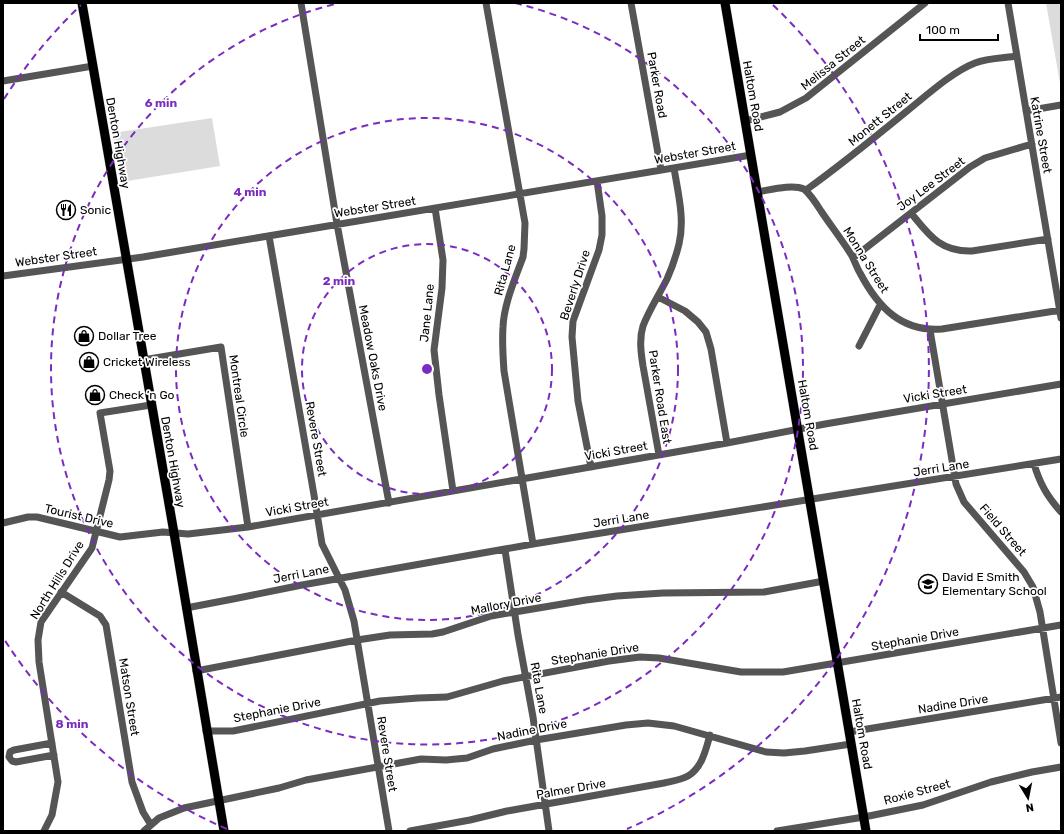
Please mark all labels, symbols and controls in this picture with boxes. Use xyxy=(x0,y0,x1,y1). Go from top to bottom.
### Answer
scale bar xyxy=(920,16,998,42)
text: 100 m xyxy=(926,23,960,37)
street label: Melissa Street xyxy=(798,33,868,93)
street label: Parker Road xyxy=(644,51,670,119)
street label: Haltom Road xyxy=(740,59,766,133)
street label: Monett Street xyxy=(846,89,915,149)
street label: Denton Highway xyxy=(103,96,133,190)
text: 6 min xyxy=(145,96,178,110)
street label: Katrine Street xyxy=(1027,96,1055,175)
street label: Webster Street xyxy=(653,139,737,167)
street label: Joy Lee Street xyxy=(894,154,968,214)
text: 4 min xyxy=(234,185,267,199)
street label: Webster Street xyxy=(333,194,417,220)
restaurant icon: Sonic xyxy=(55,199,77,221)
place label: Sonic xyxy=(80,203,112,217)
street label: Monna Street xyxy=(840,224,892,296)
street label: Rita Lane xyxy=(491,243,519,297)
street label: Webster Street xyxy=(14,244,98,270)
street label: Beverly Drive xyxy=(557,248,593,322)
text: 2 min xyxy=(323,274,356,288)
street label: Jane Lane xyxy=(417,283,437,343)
street label: Meadow Oaks Drive xyxy=(356,304,390,413)
shop icon: Dollar Tree xyxy=(73,325,95,347)
place label: Dollar Tree xyxy=(98,329,157,343)
street label: Parker Road East xyxy=(646,349,674,445)
shop icon: Cricket Wireless xyxy=(78,351,100,373)
street label: Montreal Circle xyxy=(226,354,252,439)
place label: Cricket Wireless xyxy=(103,355,191,369)
centre of rings xyxy=(420,362,434,376)
street label: Haltom Road xyxy=(795,378,821,452)
street label: Vicki Street xyxy=(902,382,968,406)
shop icon: Check ’n Go xyxy=(84,384,106,406)
place label: Check ’n Go xyxy=(109,388,175,402)
street label: Revere Street xyxy=(302,400,330,478)
street label: Denton Highway xyxy=(158,415,188,509)
street label: Vicki Street xyxy=(583,438,649,463)
street label: Jerri Lane xyxy=(912,457,970,479)
street label: Vicki Street xyxy=(264,494,330,519)
street label: Tourist Drive xyxy=(43,501,115,531)
street label: Field Street xyxy=(977,501,1030,559)
street label: Jerri Lane xyxy=(592,508,650,530)
street label: North Hills Drive xyxy=(27,538,87,622)
street label: Jerri Lane xyxy=(272,562,330,586)
place label: David E Smith Elementary School xyxy=(942,570,1047,598)
school or university icon: David E Smith Elementary School xyxy=(917,573,939,595)
street label: Mallory Drive xyxy=(470,590,543,618)
street label: Stephanie Drive xyxy=(870,624,960,654)
street label: Stephanie Drive xyxy=(550,640,640,668)
street label: Matson Street xyxy=(116,657,142,737)
street label: Rita Lane xyxy=(528,661,550,715)
street label: Nadine Drive xyxy=(917,692,989,716)
street label: Stephanie Drive xyxy=(232,695,322,725)
street label: Haltom Road xyxy=(849,697,875,771)
street label: Revere Street xyxy=(374,715,400,793)
street label: Nadine Drive xyxy=(496,716,568,744)
text: 8 min xyxy=(56,717,89,731)
street label: Palmer Drive xyxy=(535,776,607,802)
street label: Roxie Street xyxy=(882,776,952,808)
north arrow xyxy=(1008,778,1048,818)
text: N xyxy=(1025,800,1035,814)

